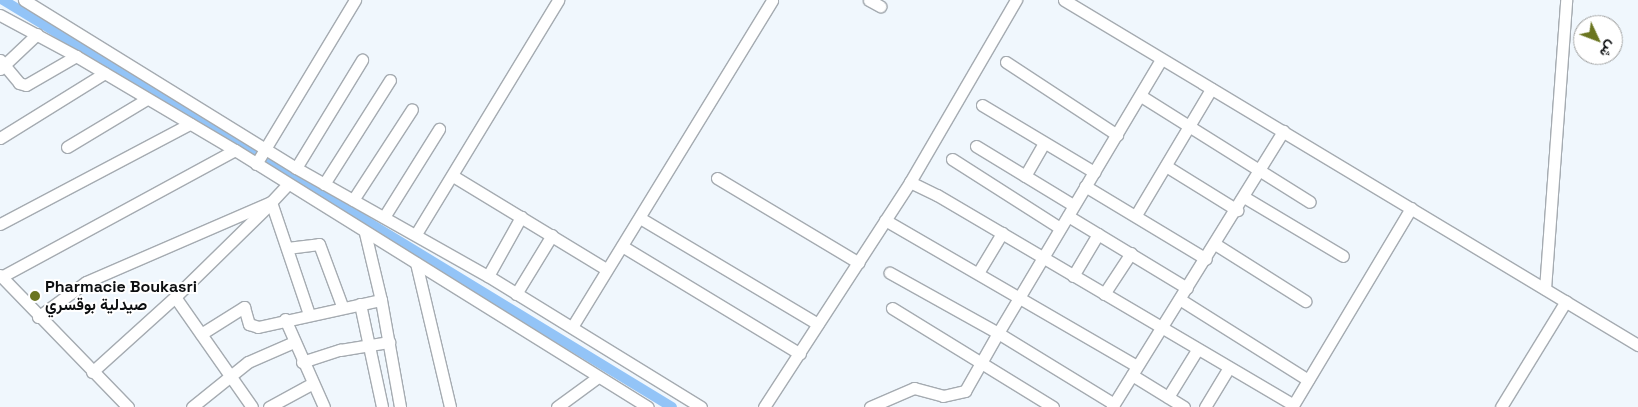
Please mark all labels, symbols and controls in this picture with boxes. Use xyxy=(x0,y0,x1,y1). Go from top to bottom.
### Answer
north arrow xyxy=(1573,15,1623,65)
text: ش xyxy=(1596,37,1621,62)
place label: Pharmacie Boukasri صيدلية بوقسري xyxy=(45,277,197,315)
marker: Pharmacie Boukasri صيدلية بوقسري xyxy=(29,290,41,302)

